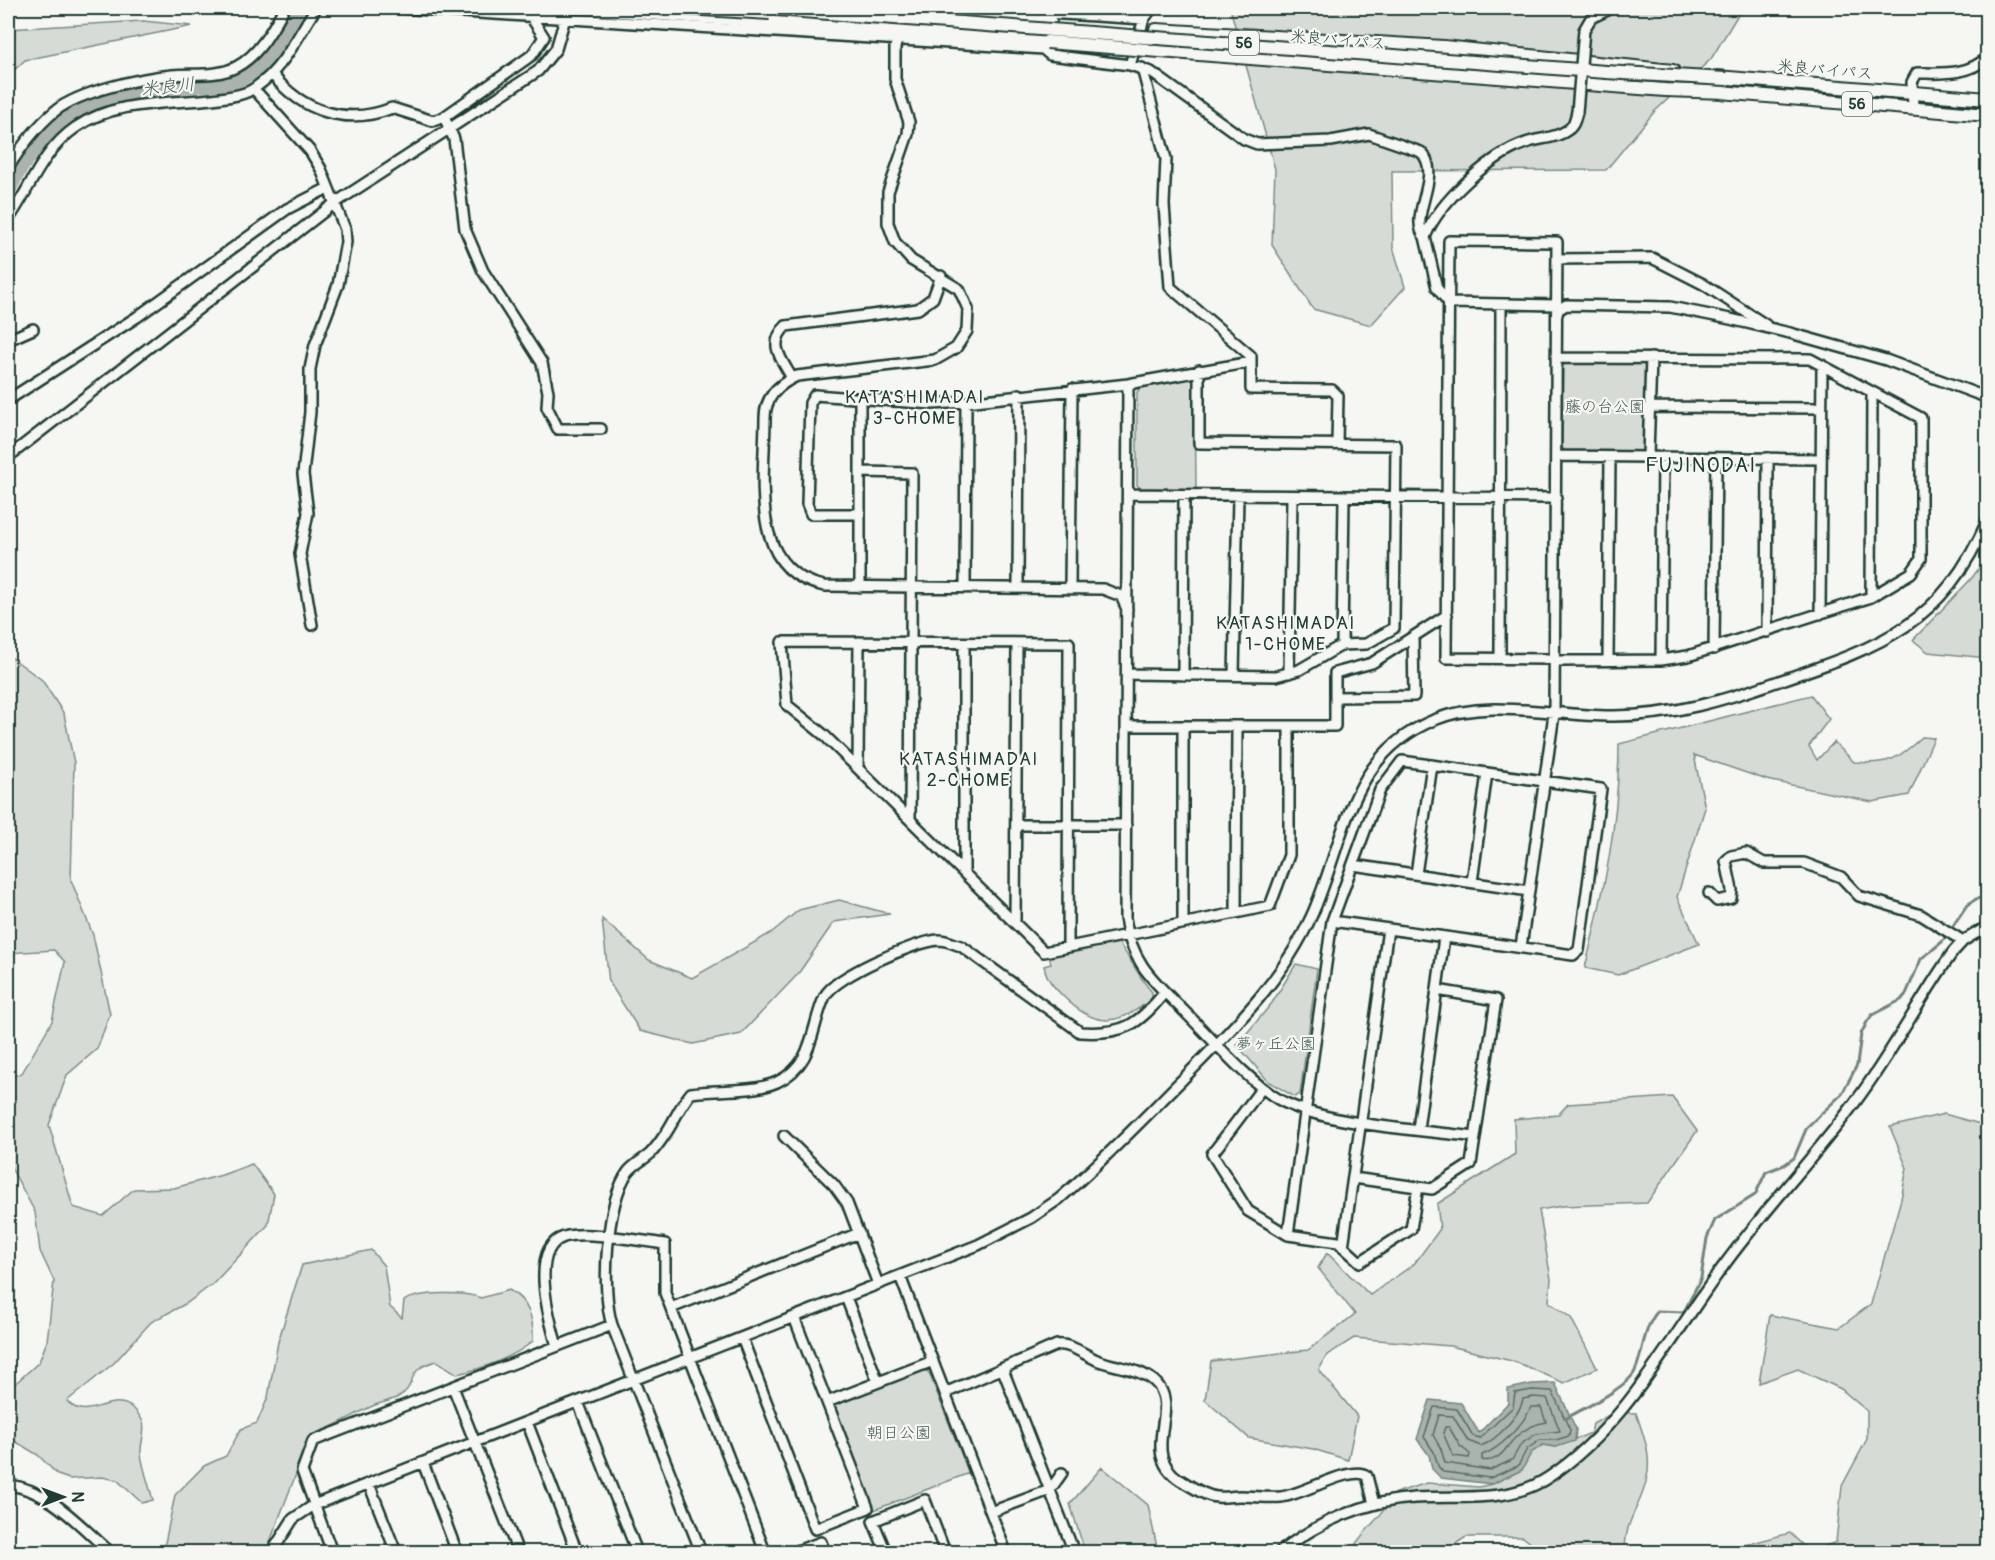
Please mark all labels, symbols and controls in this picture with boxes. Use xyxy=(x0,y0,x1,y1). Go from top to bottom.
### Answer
street label: 米良バイパス xyxy=(1289,26,1387,54)
road number: 56 xyxy=(1229,31,1259,55)
street label: 米良バイパス xyxy=(1776,56,1874,84)
water label: 米良川 xyxy=(140,73,196,101)
road number: 56 xyxy=(1842,92,1872,116)
district label: KATASHIMADAI 3-CHOME xyxy=(845,386,985,430)
park label: 藤の台公園 xyxy=(1565,397,1645,417)
district label: FUJINODAI xyxy=(1645,453,1757,478)
district label: KATASHIMADAI 1-CHOME xyxy=(1216,612,1356,656)
district label: KATASHIMADAI 2-CHOME xyxy=(899,748,1039,792)
park label: 夢ヶ丘公園 xyxy=(1236,1034,1316,1054)
park label: 朝日公園 xyxy=(867,1423,931,1443)
north arrow xyxy=(33,1467,93,1527)
text: N xyxy=(67,1492,87,1503)

